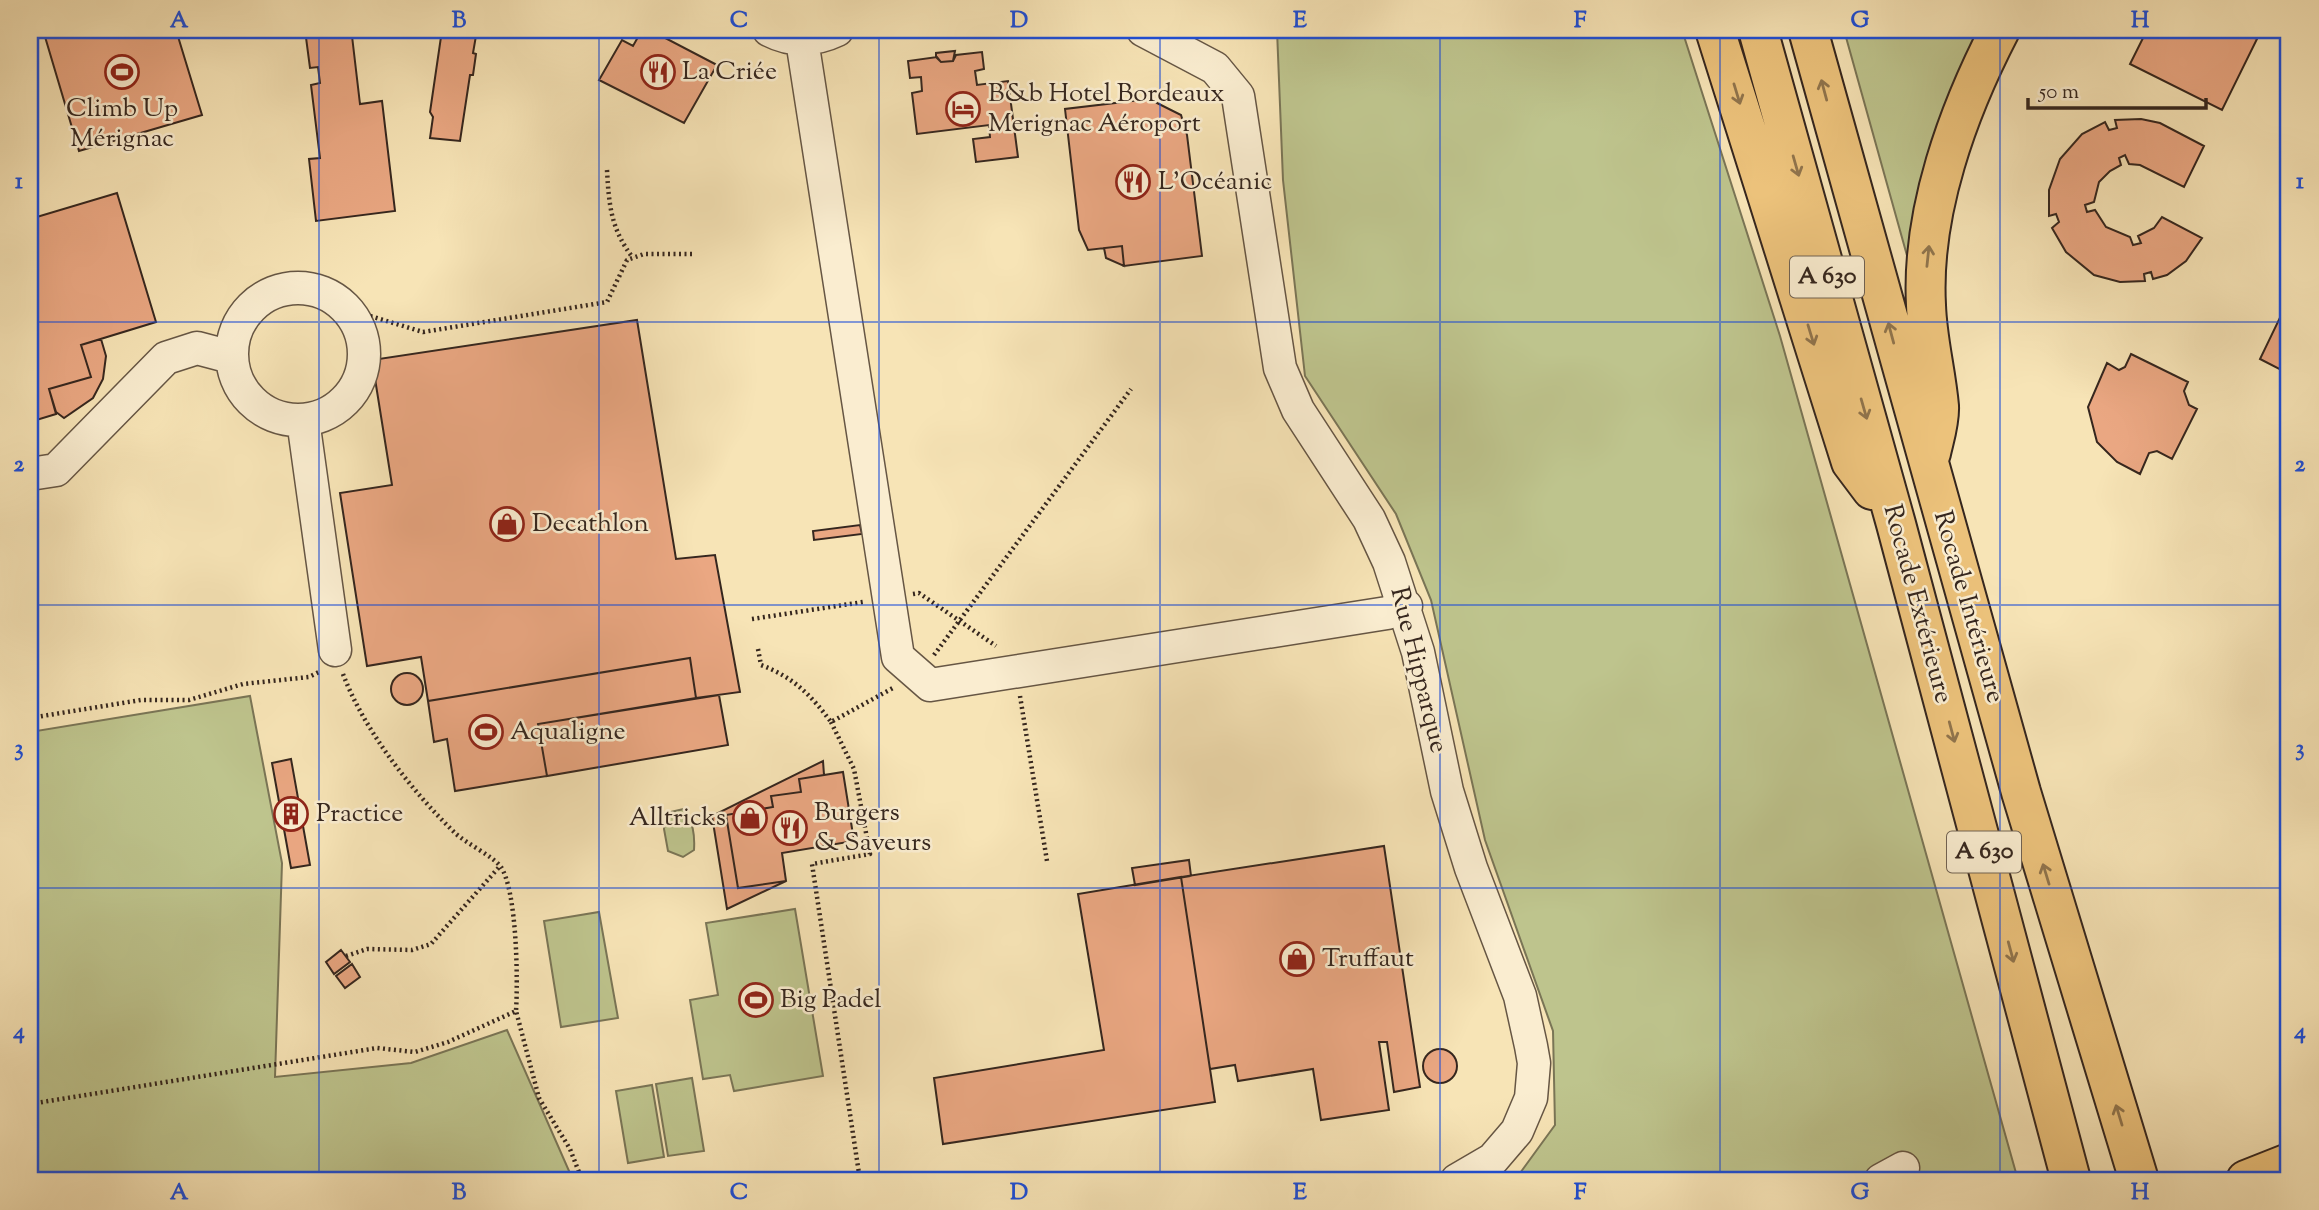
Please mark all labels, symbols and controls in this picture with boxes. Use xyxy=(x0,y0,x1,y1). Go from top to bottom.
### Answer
text: A xyxy=(170,5,189,38)
text: B xyxy=(452,5,467,38)
text: C xyxy=(730,5,748,38)
text: D xyxy=(1010,5,1028,38)
text: E xyxy=(1293,5,1307,38)
text: F xyxy=(1574,5,1587,38)
text: G xyxy=(1851,5,1870,38)
text: H xyxy=(2131,5,2150,38)
sports icon: Climb Up Mérignac xyxy=(103,53,141,91)
restaurant icon: La Criée xyxy=(639,53,677,91)
place label: La Criée xyxy=(682,54,777,91)
scale bar xyxy=(2028,66,2207,110)
place label: B&b Hotel Bordeaux Merignac Aéroport xyxy=(988,76,1225,143)
text: 50 m xyxy=(2038,78,2079,108)
one-way arrow xyxy=(1817,79,1830,101)
one-way arrow xyxy=(1731,83,1744,105)
hotel icon: B&b Hotel Bordeaux Merignac Aéroport xyxy=(944,90,982,128)
place label: Climb Up Mérignac xyxy=(66,91,178,158)
one-way arrow xyxy=(1790,154,1803,177)
restaurant icon: L’Océanic xyxy=(1114,163,1152,201)
place label: L’Océanic xyxy=(1158,164,1272,201)
text: 1 xyxy=(15,166,23,199)
text: 1 xyxy=(2296,166,2304,199)
one-way arrow xyxy=(1922,245,1935,268)
road number: A 630 xyxy=(1790,256,1864,298)
one-way arrow xyxy=(1884,322,1897,344)
one-way arrow xyxy=(1806,324,1818,346)
one-way arrow xyxy=(1858,398,1871,420)
text: 2 xyxy=(14,449,25,482)
text: 2 xyxy=(2295,449,2306,482)
street label: Rocade Extérieure xyxy=(1873,501,1961,707)
shop icon: Decathlon xyxy=(488,505,526,543)
place label: Decathlon xyxy=(532,506,649,543)
street label: Rocade Intérieure xyxy=(1923,507,2013,707)
street label: Rue Hipparque xyxy=(1380,583,1456,757)
sports icon: Aqualigne xyxy=(467,713,505,751)
place label: Aqualigne xyxy=(510,714,626,751)
one-way arrow xyxy=(1946,721,1959,743)
text: 3 xyxy=(14,733,24,766)
text: 3 xyxy=(2295,733,2305,766)
building icon: Practice xyxy=(272,795,310,833)
place label: Burgers & Saveurs xyxy=(814,795,931,862)
place label: Practice xyxy=(316,796,403,833)
shop icon: Alltricks xyxy=(731,799,769,837)
place label: Alltricks xyxy=(629,800,726,837)
restaurant icon: Burgers & Saveurs xyxy=(771,809,809,847)
road number: A 630 xyxy=(1947,832,2021,872)
one-way arrow xyxy=(2039,863,2052,885)
shop icon: Truffaut xyxy=(1278,940,1316,978)
place label: Truffaut xyxy=(1322,941,1414,978)
one-way arrow xyxy=(2005,941,2018,963)
sports icon: Big Padel xyxy=(737,981,775,1019)
place label: Big Padel xyxy=(780,982,881,1019)
text: 4 xyxy=(12,1016,25,1049)
text: 4 xyxy=(2293,1016,2306,1049)
one-way arrow xyxy=(2112,1104,2125,1126)
text: A xyxy=(170,1177,189,1210)
text: B xyxy=(452,1177,467,1210)
text: C xyxy=(730,1177,748,1210)
text: D xyxy=(1010,1177,1028,1210)
text: E xyxy=(1293,1177,1307,1210)
text: F xyxy=(1574,1177,1587,1210)
text: G xyxy=(1851,1177,1870,1210)
text: H xyxy=(2131,1177,2150,1210)

